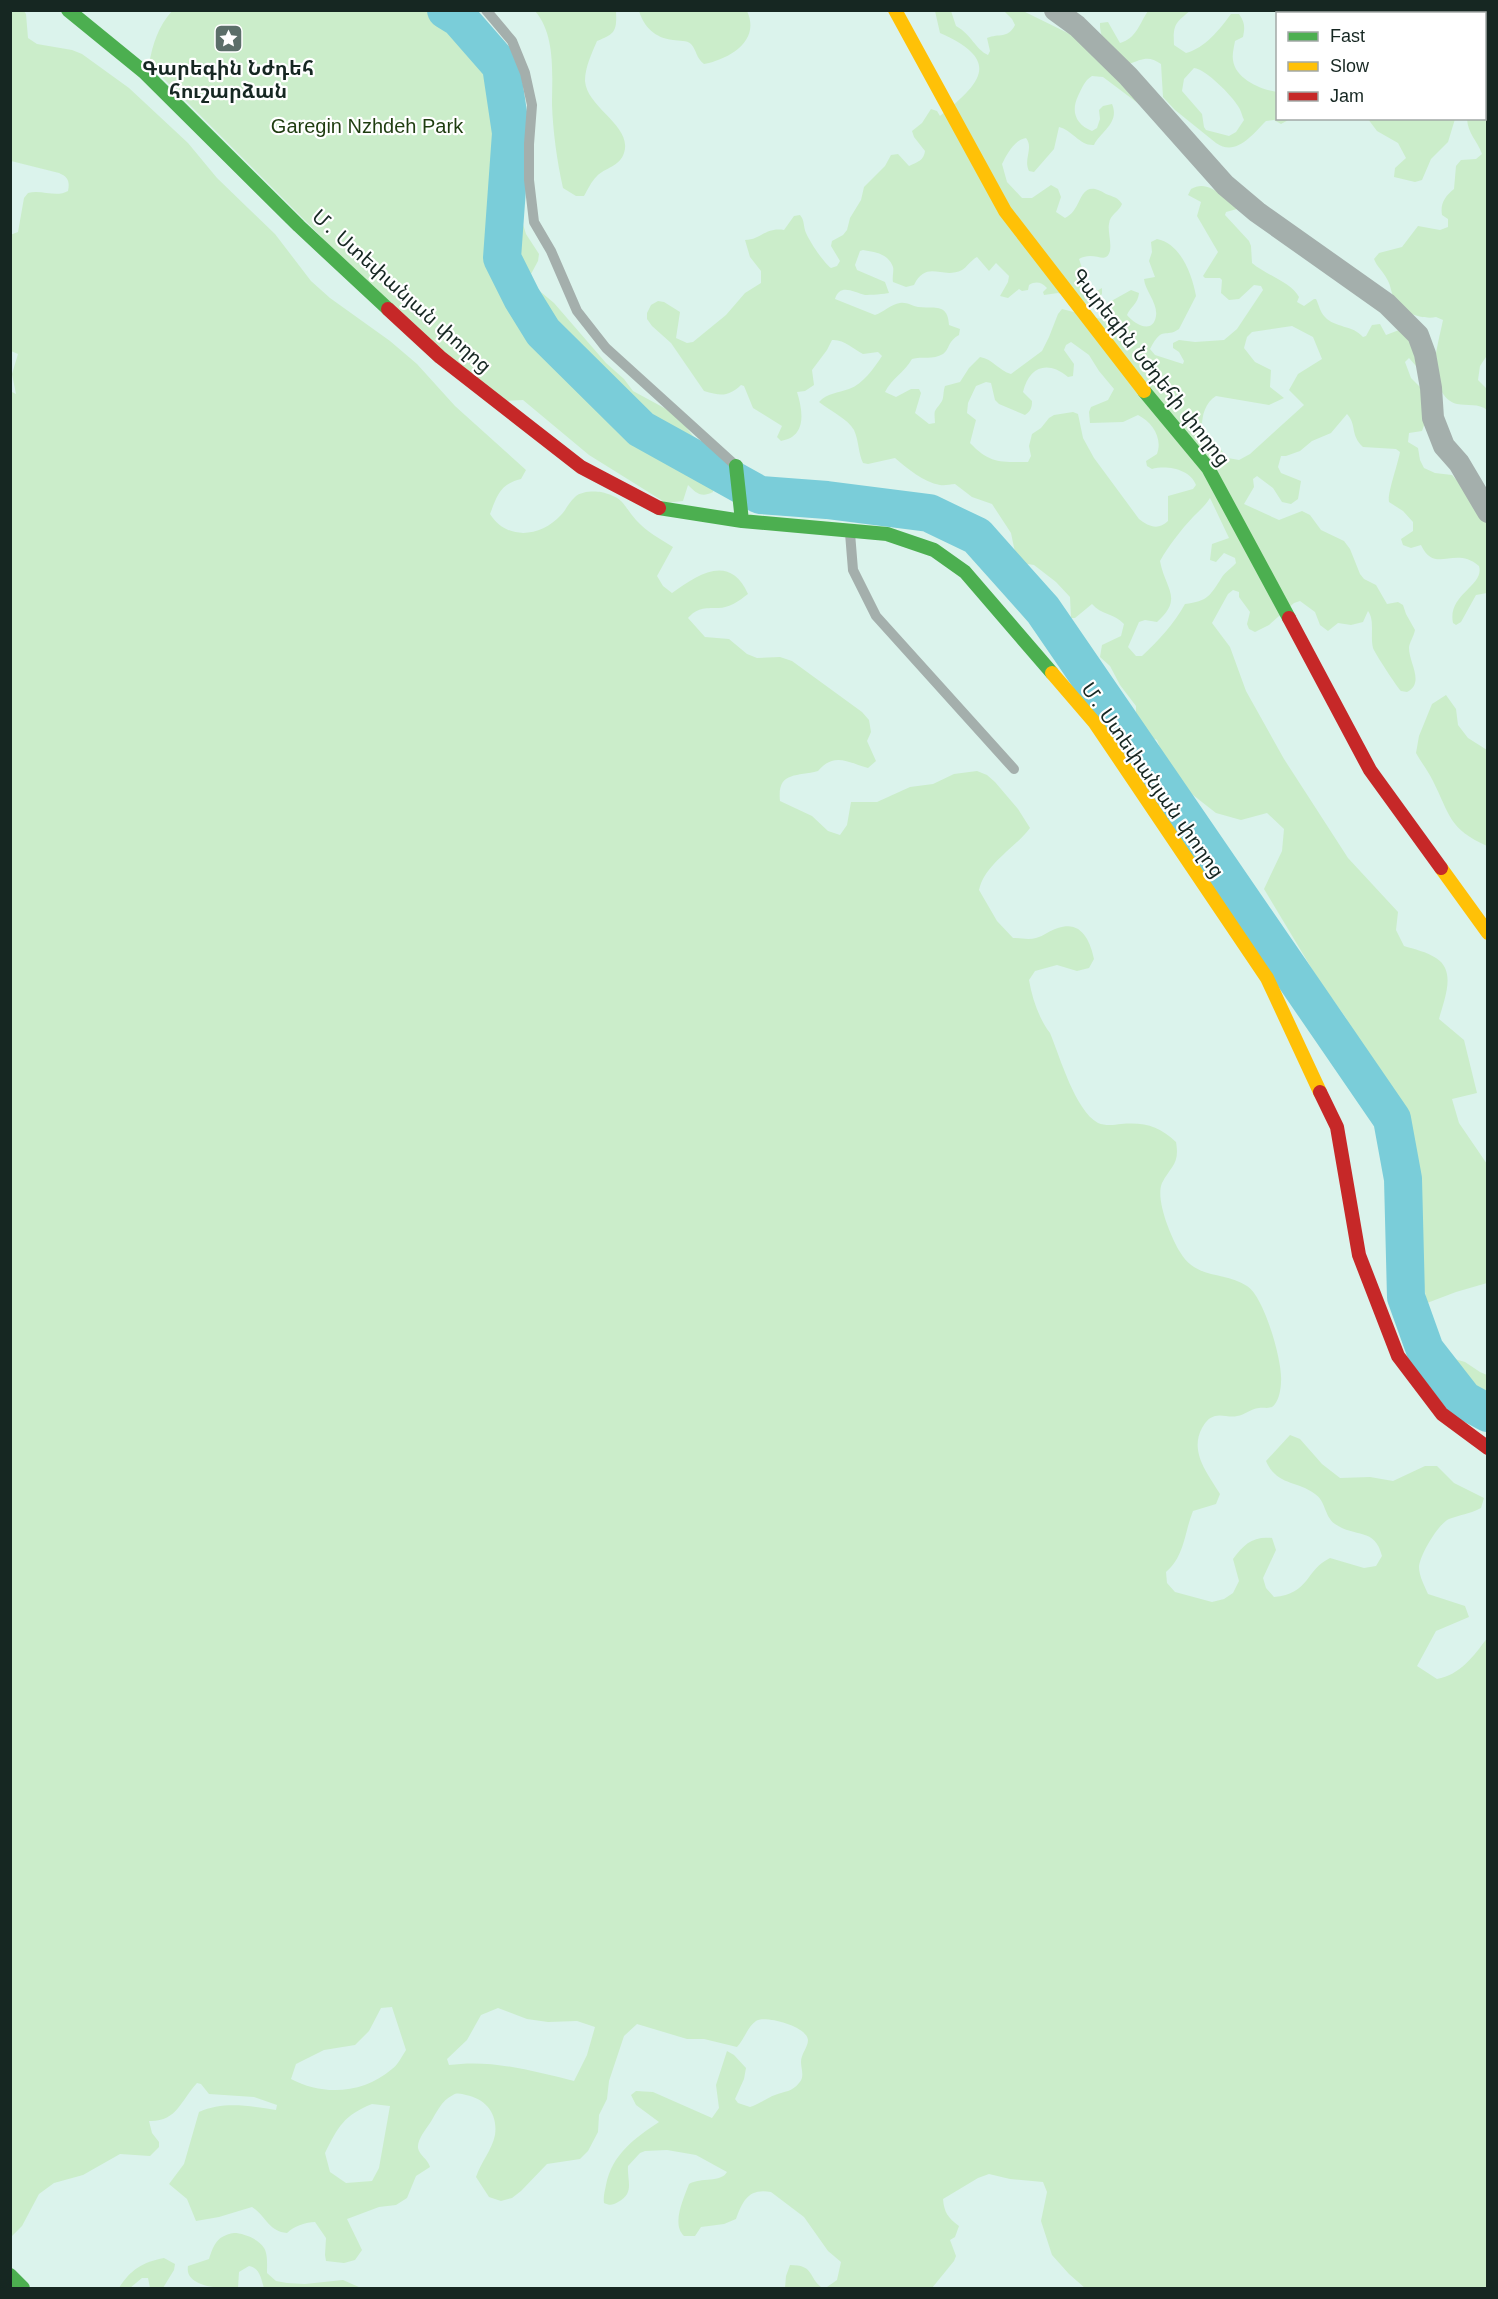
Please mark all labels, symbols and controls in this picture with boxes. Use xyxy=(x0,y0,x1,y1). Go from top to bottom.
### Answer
legend xyxy=(1276,12,1486,120)
place icon: Գարեգին Նժդեհ հուշարձան xyxy=(212,22,244,54)
text: Fast xyxy=(1330,26,1365,46)
text: Slow xyxy=(1330,56,1370,76)
place label: Գարեգին Նժդեհ հուշարձան xyxy=(142,57,314,103)
text: Jam xyxy=(1330,86,1364,106)
park label: Garegin Nzhdeh Park xyxy=(271,115,464,137)
street label: Մ․ Ստեփանյան փողոց xyxy=(307,205,496,378)
street label: Գարեգին Նժդեհի փողոց xyxy=(1066,264,1235,470)
street label: Մ․ Ստեփանյան փողոց xyxy=(1076,678,1229,882)

